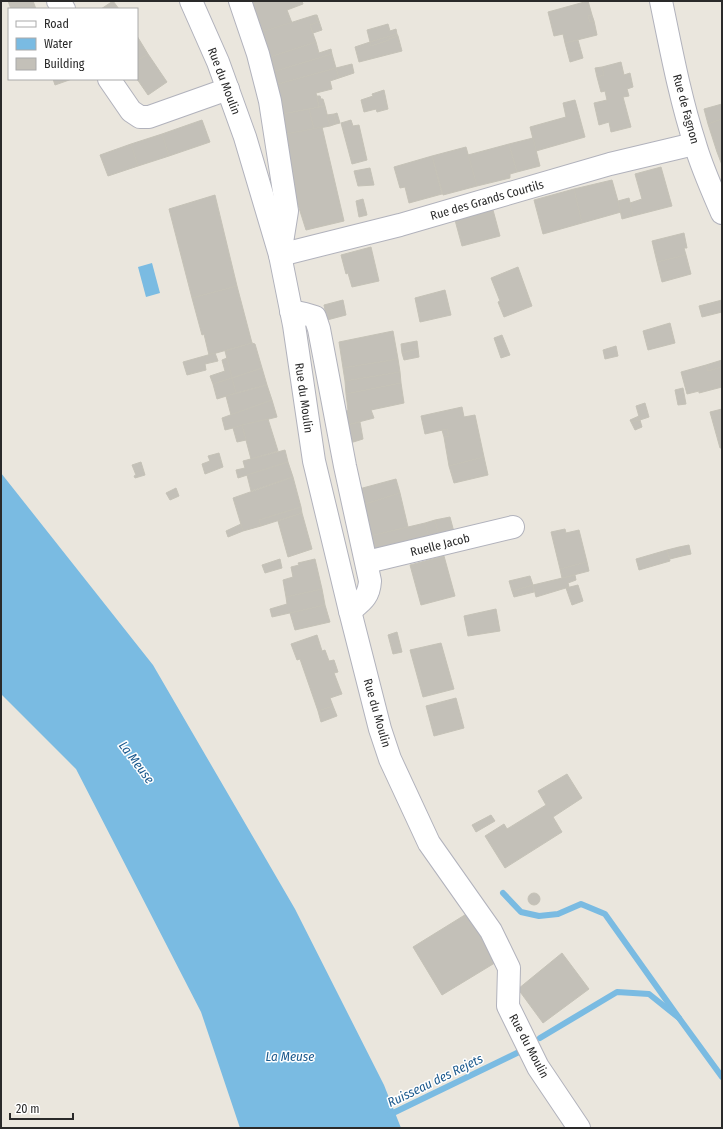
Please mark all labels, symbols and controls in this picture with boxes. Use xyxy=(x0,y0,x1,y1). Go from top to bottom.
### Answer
legend xyxy=(8,8,138,80)
text: Road xyxy=(44,17,69,31)
text: Water xyxy=(44,37,73,51)
street label: Rue du Moulin xyxy=(205,45,243,117)
text: Building xyxy=(44,57,85,71)
street label: Rue de Fagnon xyxy=(670,73,702,145)
street label: Rue des Grands Courtils xyxy=(429,177,545,223)
street label: Rue du Moulin xyxy=(292,362,316,434)
street label: Ruelle Jacob xyxy=(409,531,471,559)
street label: Rue du Moulin xyxy=(361,677,393,749)
water label: La Meuse xyxy=(116,738,157,786)
street label: Rue du Moulin xyxy=(506,1011,552,1081)
water label: La Meuse xyxy=(266,1049,314,1064)
water label: Ruisseau des Rejets xyxy=(385,1051,486,1110)
scale bar xyxy=(10,1095,73,1121)
text: 20 m xyxy=(16,1102,40,1116)

